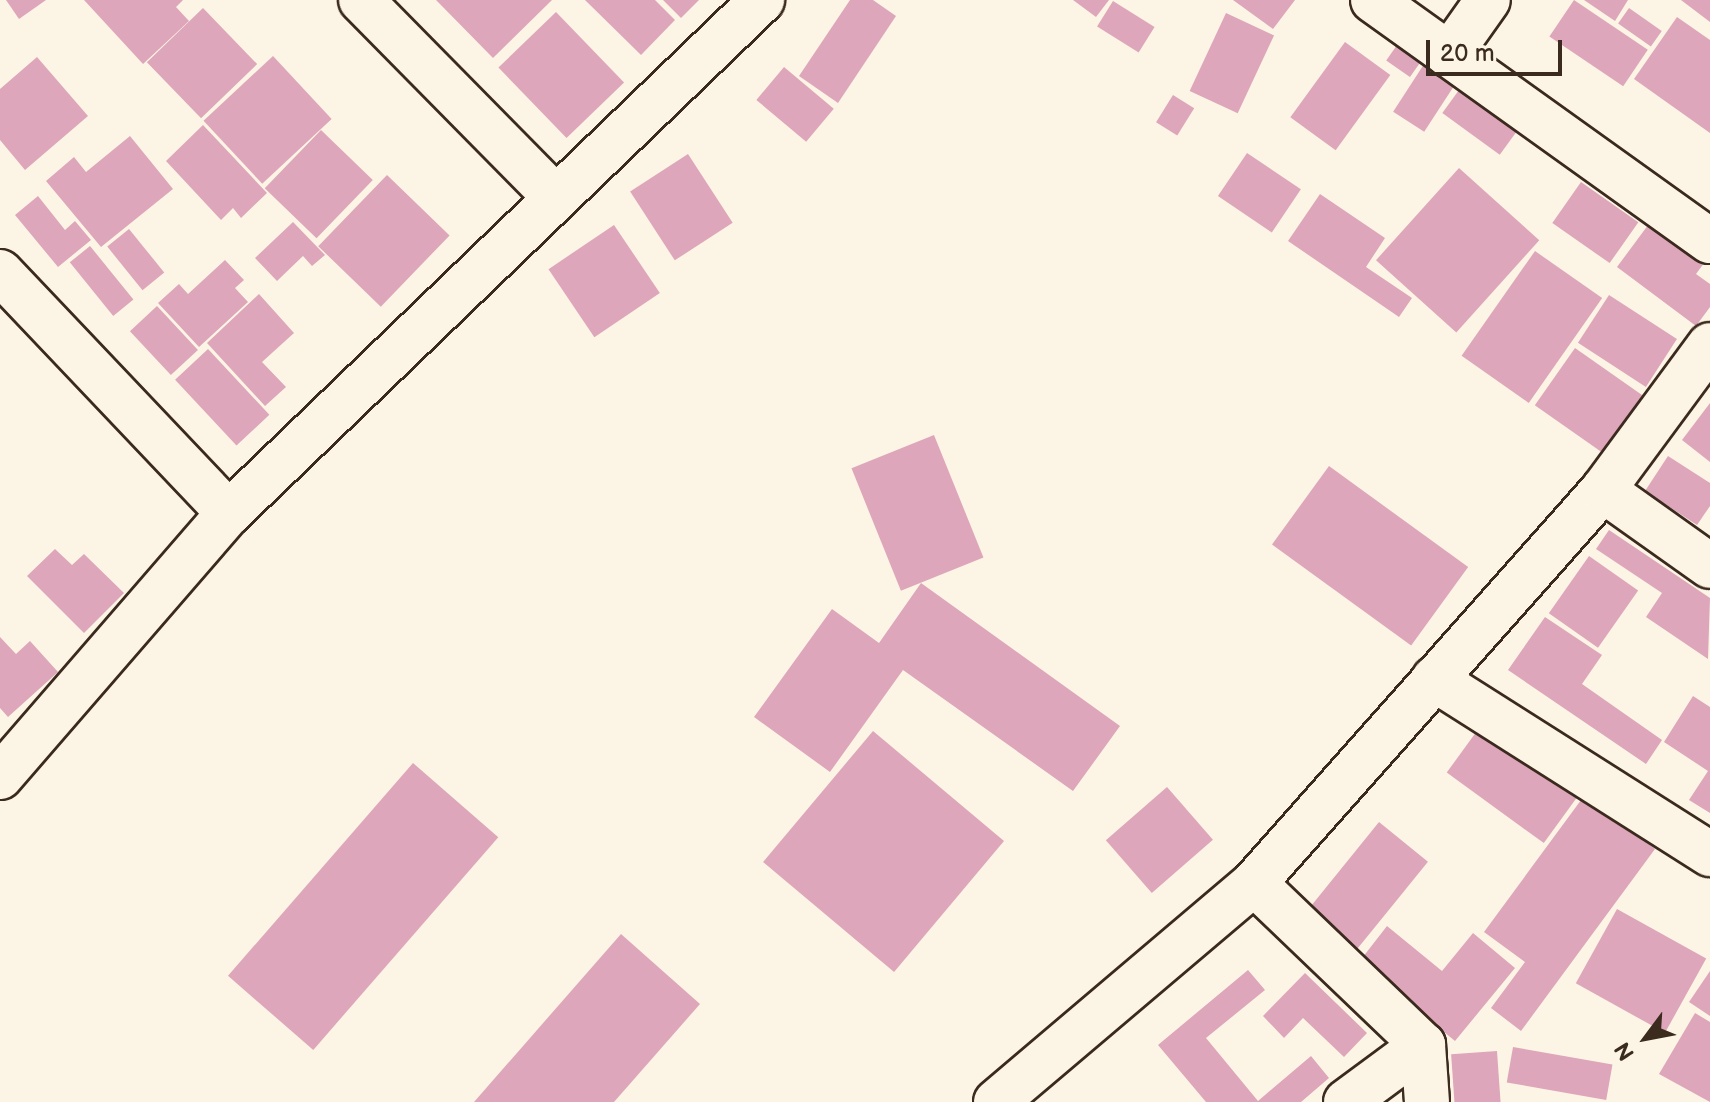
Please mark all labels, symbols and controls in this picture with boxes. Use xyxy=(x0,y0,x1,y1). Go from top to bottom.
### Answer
scale bar xyxy=(1430,24,1566,74)
text: 20 m xyxy=(1440,39,1495,68)
north arrow xyxy=(1606,998,1686,1078)
text: N xyxy=(1609,1037,1641,1065)

